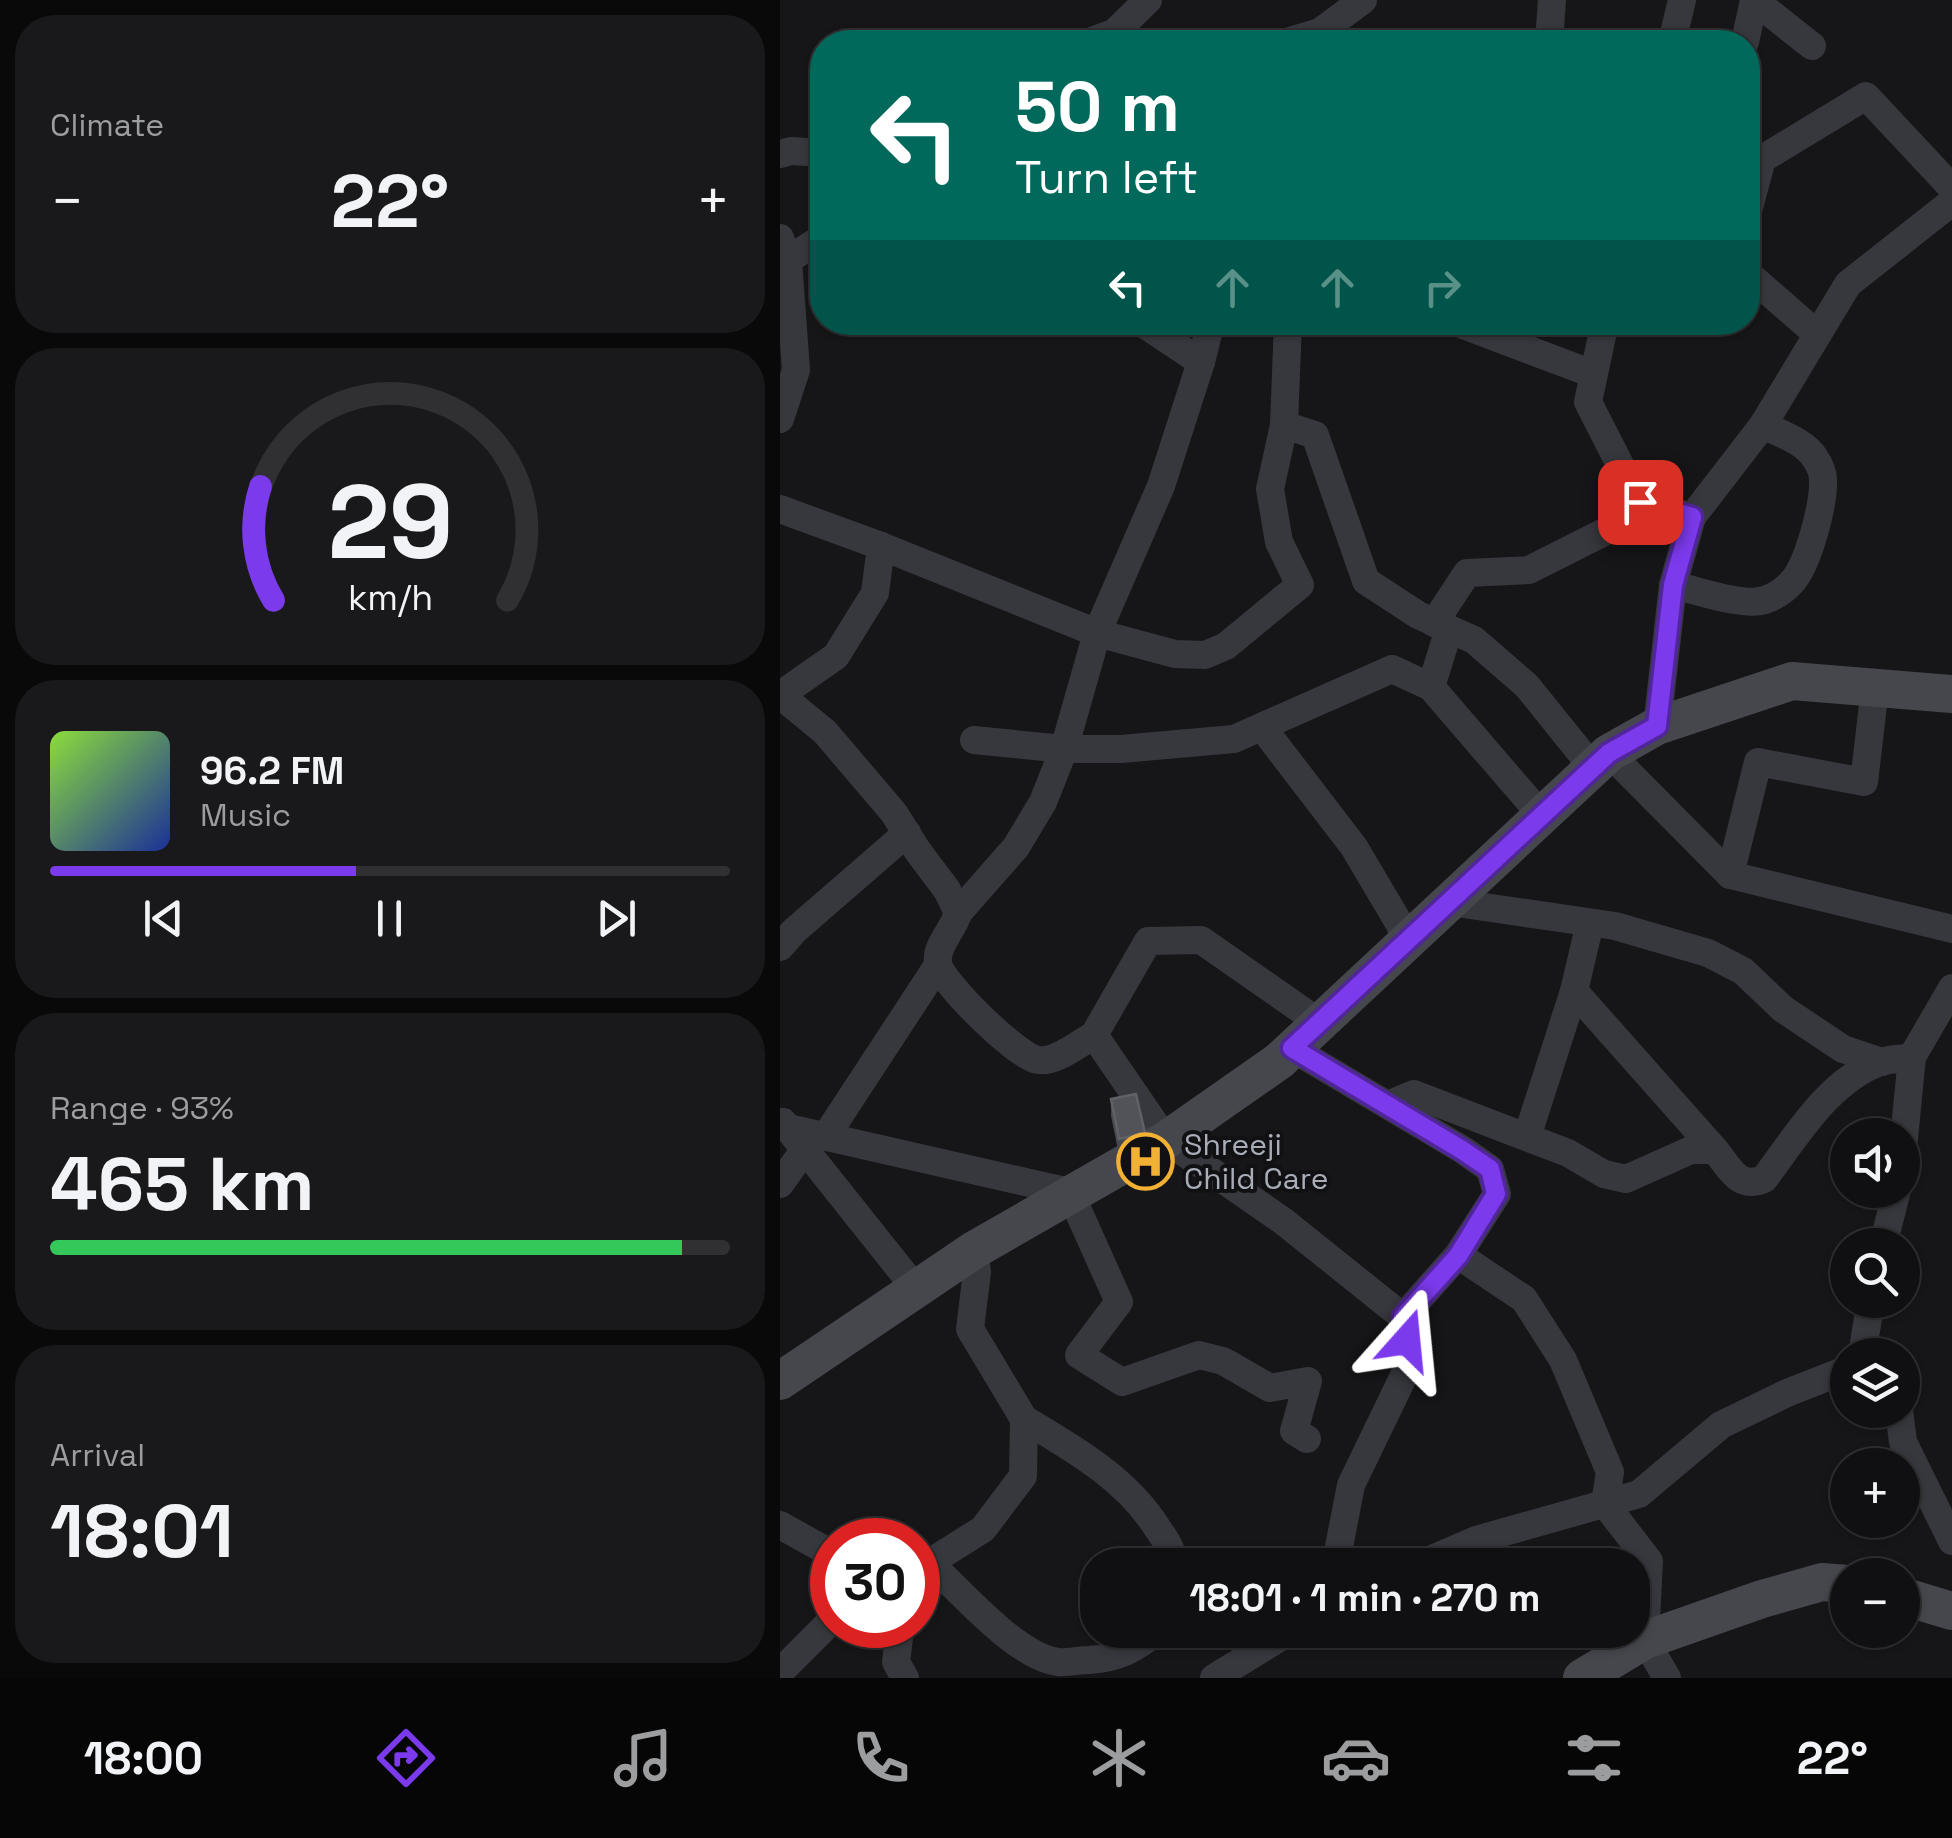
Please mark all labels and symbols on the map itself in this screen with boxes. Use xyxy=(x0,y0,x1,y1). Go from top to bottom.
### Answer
pin xyxy=(1598,460,1683,545)
place label: Shreeji Child Care xyxy=(1184,1125,1328,1198)
hospital icon: Shreeji Child Care xyxy=(1115,1132,1175,1192)
position arrow xyxy=(1355,1288,1459,1392)
speed limit sign: 30 xyxy=(810,1518,940,1648)

